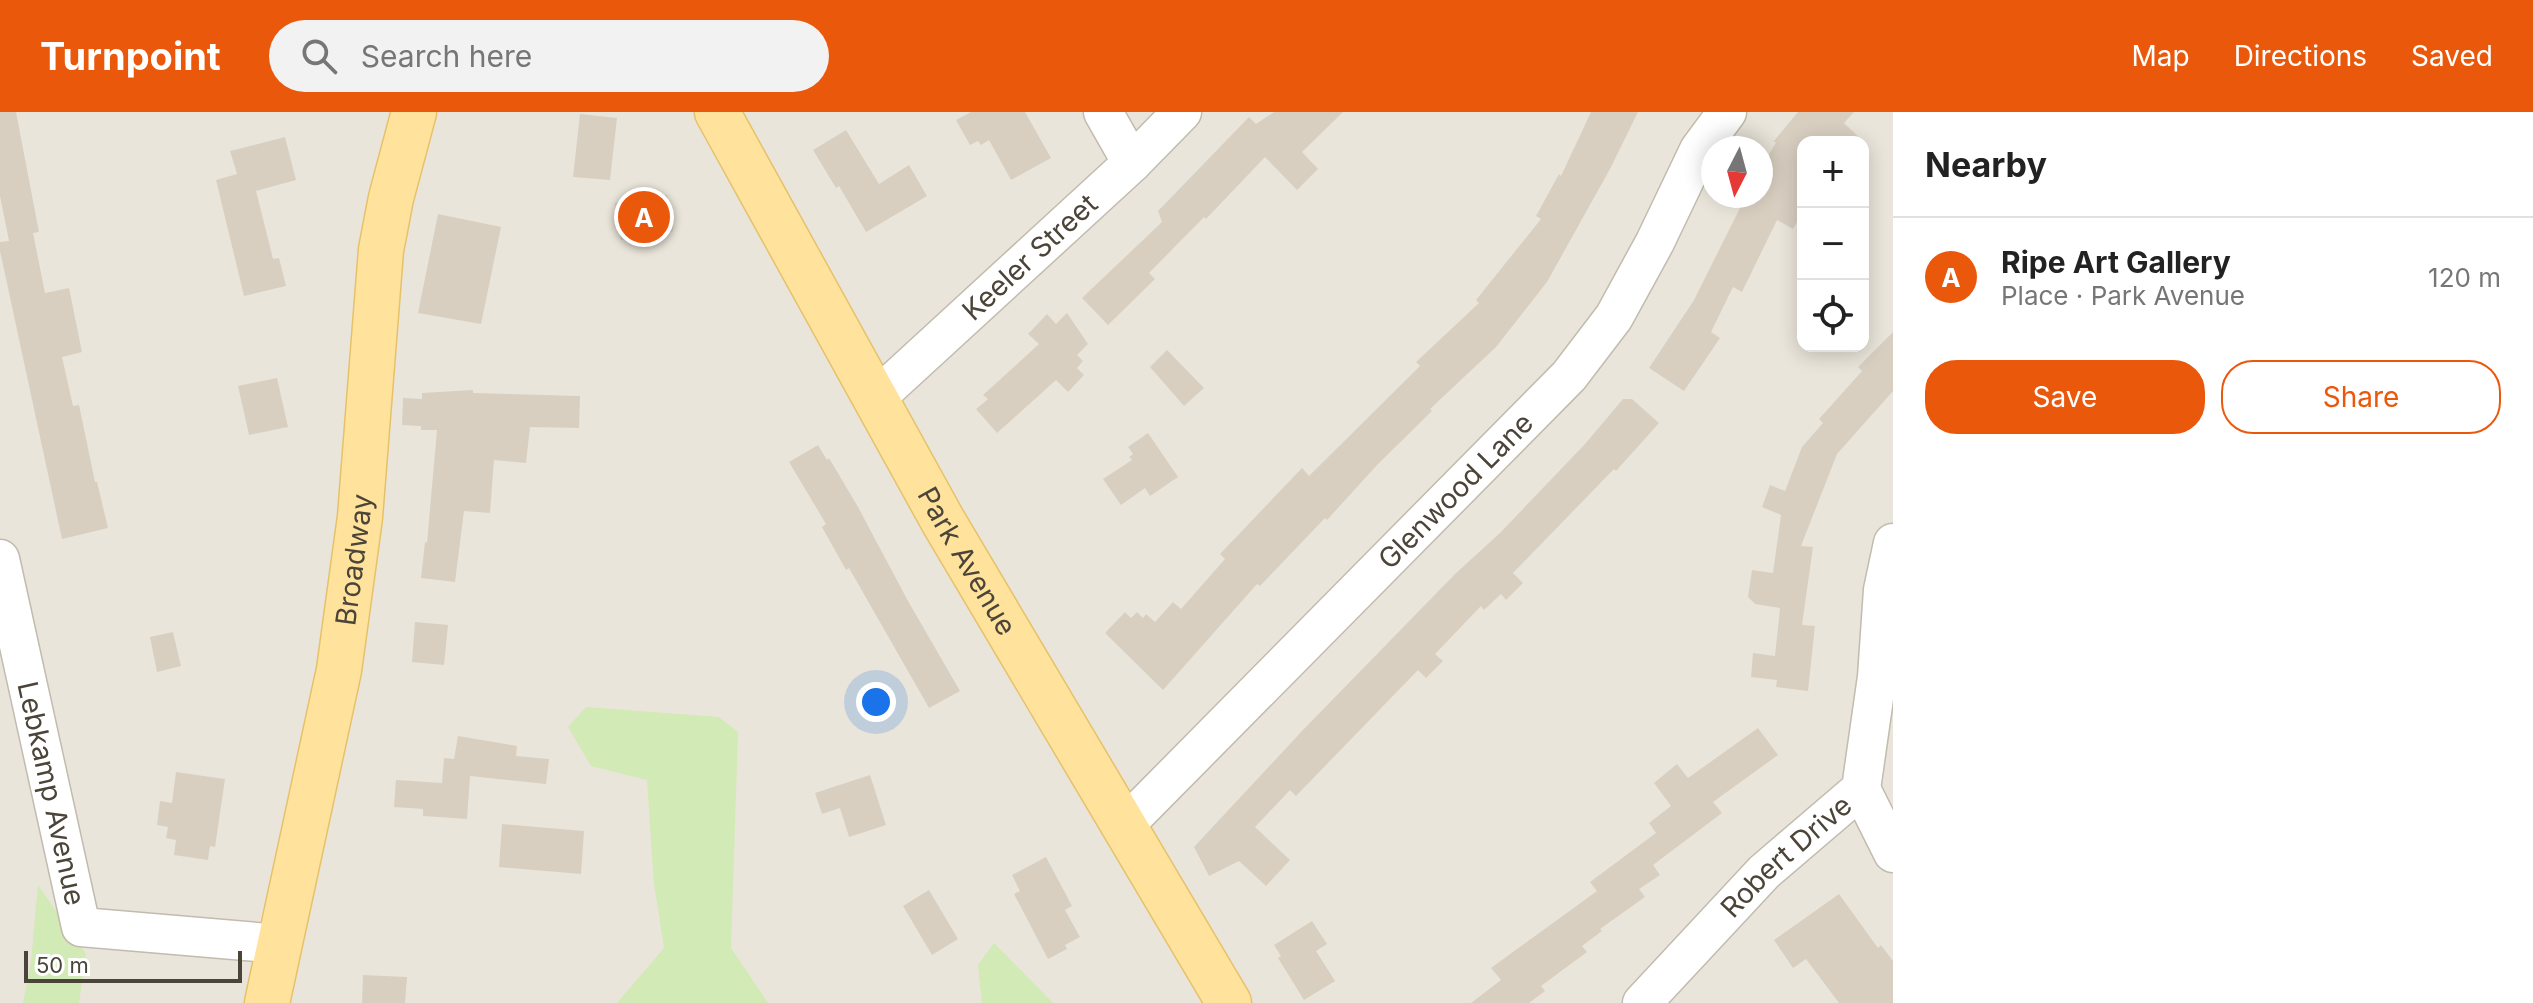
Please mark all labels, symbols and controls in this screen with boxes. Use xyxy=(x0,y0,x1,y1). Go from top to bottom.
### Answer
search box xyxy=(269,20,829,92)
text: Turnpoint xyxy=(40,33,221,79)
icon: search xyxy=(297,34,341,78)
text: Search here xyxy=(361,38,532,74)
text: Map xyxy=(2131,39,2190,73)
text: Directions xyxy=(2234,39,2367,73)
text: Saved xyxy=(2411,39,2493,73)
north arrow xyxy=(1701,136,1773,208)
map controls xyxy=(1797,136,1869,352)
button: + xyxy=(1797,136,1869,208)
text: Nearby xyxy=(1925,144,2047,185)
pin: A xyxy=(618,187,670,247)
street label: Keeler Street xyxy=(955,187,1104,327)
button: − xyxy=(1797,208,1869,280)
text: Ripe Art Gallery xyxy=(2001,244,2231,280)
text: A xyxy=(1941,262,1961,293)
text: 120 m xyxy=(2428,262,2501,293)
button: locate xyxy=(1797,280,1869,352)
text: Place · Park Avenue xyxy=(2001,280,2245,311)
button: Save xyxy=(1925,360,2205,434)
button: Share xyxy=(2221,360,2501,434)
street label: Glenwood Lane xyxy=(1371,406,1540,576)
street label: Park Avenue xyxy=(911,481,1024,641)
street label: Broadway xyxy=(328,493,379,628)
street label: Lebkamp Avenue xyxy=(10,678,93,909)
your location xyxy=(856,682,896,722)
street label: Robert Drive xyxy=(1714,788,1858,924)
scale bar xyxy=(24,947,242,983)
text: 50 m xyxy=(36,952,89,978)

